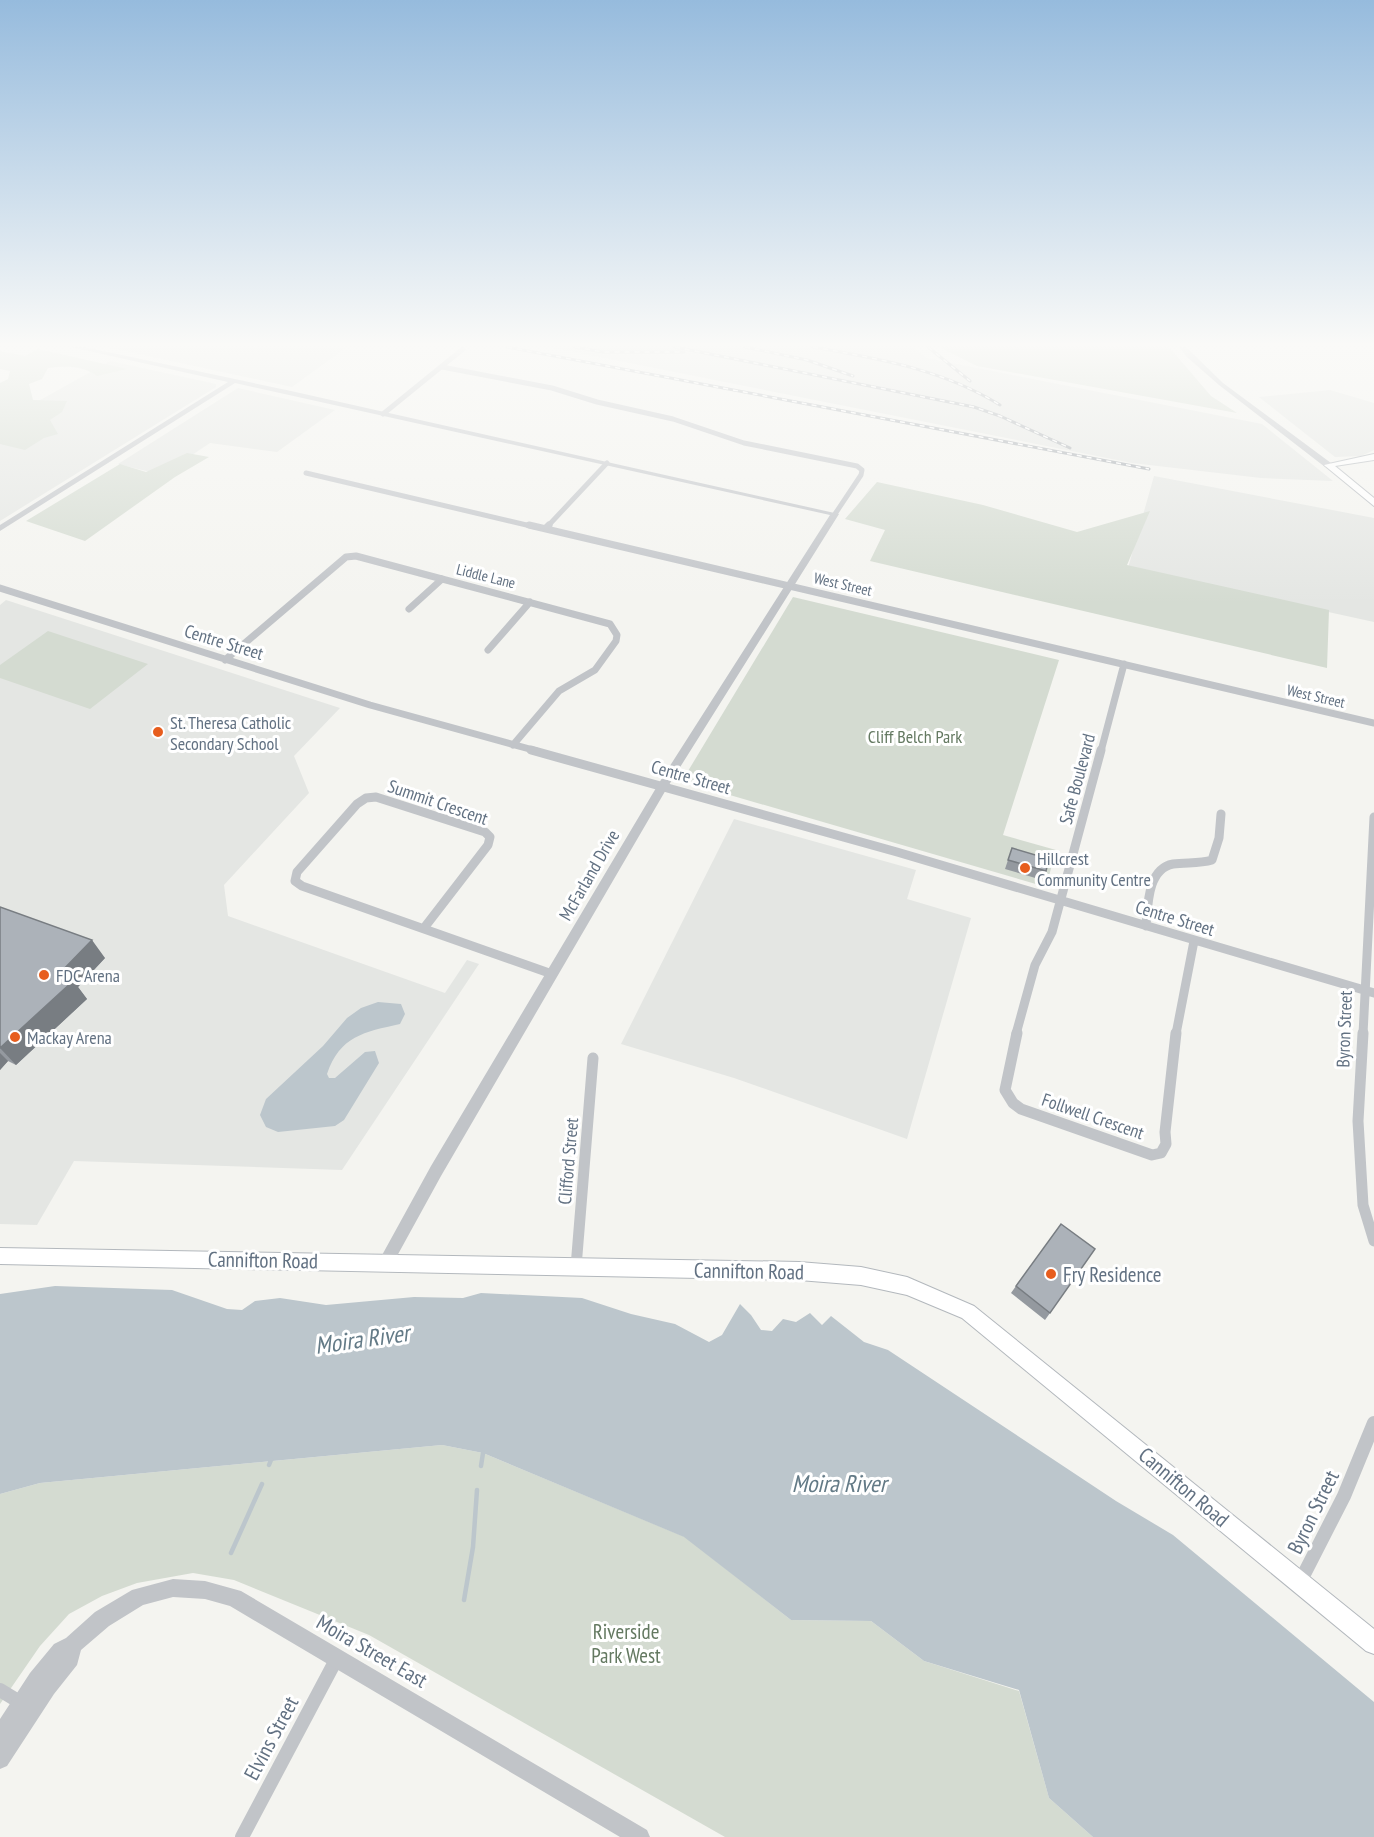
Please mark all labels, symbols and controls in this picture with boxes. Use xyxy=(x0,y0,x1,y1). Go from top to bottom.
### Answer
street label: Liddle Lane xyxy=(455,560,517,592)
street label: West Street xyxy=(812,568,874,600)
street label: Centre Street xyxy=(182,619,266,665)
street label: West Street xyxy=(1285,680,1347,712)
place label: St. Theresa Catholic Secondary School xyxy=(170,711,292,755)
marker: St. Theresa Catholic Secondary School xyxy=(151,725,165,739)
park label: Cliff Belch Park xyxy=(868,725,962,748)
street label: Safe Boulevard xyxy=(1054,731,1100,827)
street label: Centre Street xyxy=(649,755,733,799)
street label: Summit Crescent xyxy=(385,774,491,830)
street label: McFarland Drive xyxy=(554,825,624,925)
place label: Hillcrest Community Centre xyxy=(1037,847,1151,891)
marker: Hillcrest Community Centre xyxy=(1018,861,1032,875)
street label: Centre Street xyxy=(1133,895,1217,941)
place label: FDC Arena xyxy=(56,964,120,987)
marker: FDC Arena xyxy=(37,968,51,982)
street label: Byron Street xyxy=(1331,990,1357,1068)
place label: Mackay Arena xyxy=(27,1026,112,1049)
marker: Mackay Arena xyxy=(8,1030,22,1044)
street label: Follwell Crescent xyxy=(1039,1088,1147,1144)
street label: Clifford Street xyxy=(553,1117,583,1205)
street label: Cannifton Road xyxy=(208,1246,318,1274)
street label: Cannifton Road xyxy=(694,1257,804,1285)
place label: Fry Residence xyxy=(1063,1261,1162,1288)
marker: Fry Residence xyxy=(1044,1267,1058,1281)
water label: Moira River xyxy=(313,1317,414,1361)
street label: Cannifton Road xyxy=(1133,1441,1235,1533)
street label: Byron Street xyxy=(1281,1466,1345,1558)
water label: Moira River xyxy=(792,1468,890,1499)
street label: Moira Street East xyxy=(312,1608,433,1694)
park label: Riverside Park West xyxy=(591,1618,661,1669)
street label: Elvins Street xyxy=(238,1691,304,1784)

